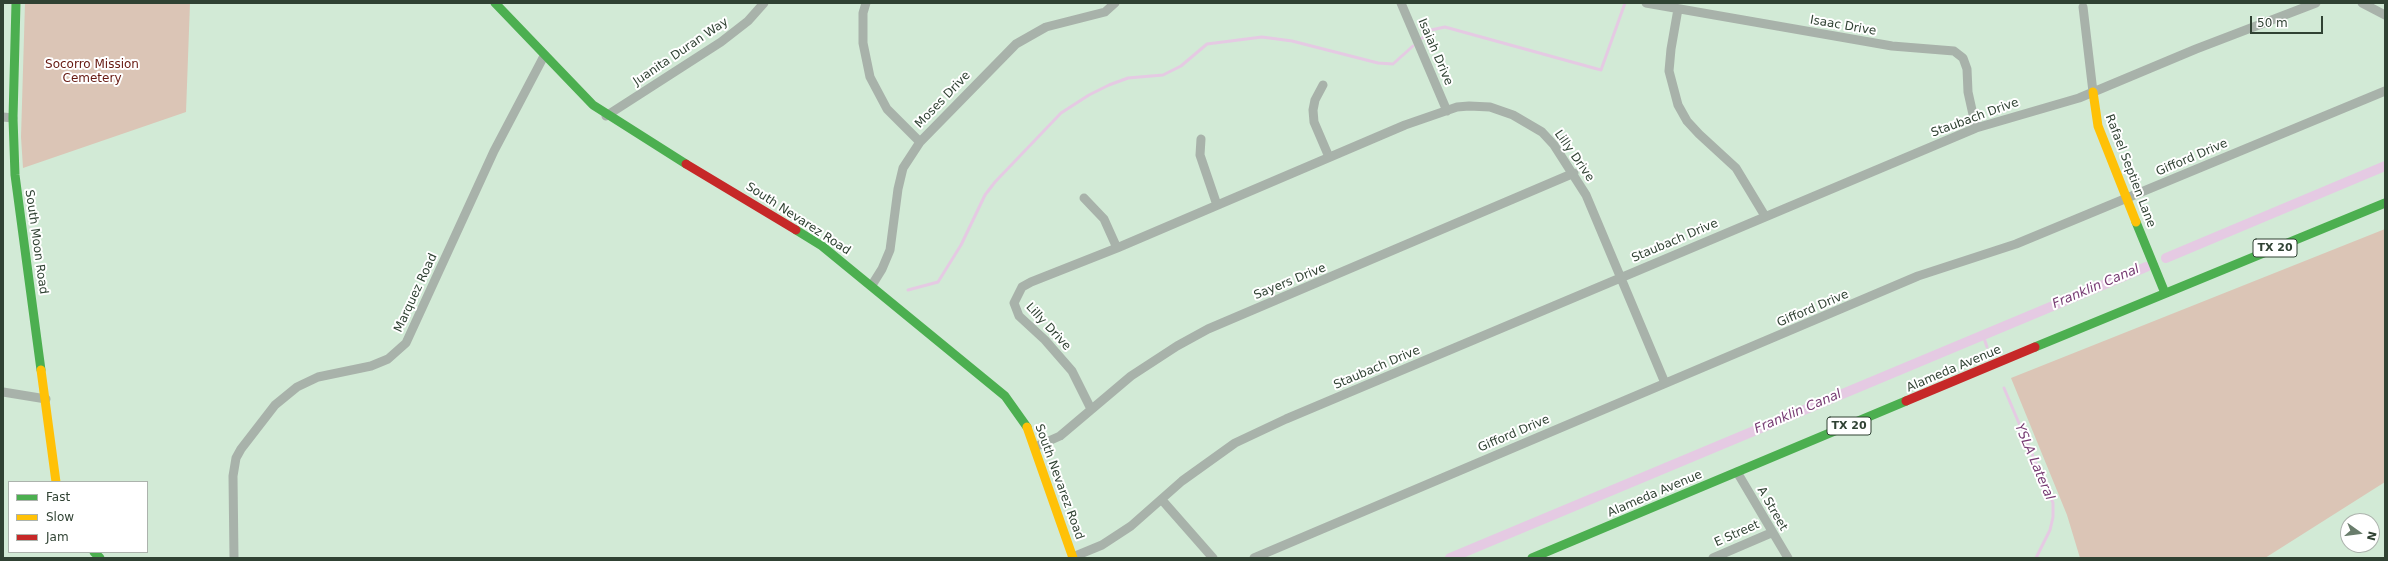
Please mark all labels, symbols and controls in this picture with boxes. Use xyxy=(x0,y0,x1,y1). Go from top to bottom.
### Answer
scale bar xyxy=(2252,8,2325,34)
street label: Isaac Drive xyxy=(1809,13,1877,39)
street label: Juanita Duran Way xyxy=(631,15,731,89)
street label: Isaiah Drive xyxy=(1414,16,1456,88)
text: 50 m xyxy=(2257,16,2288,30)
park label: Socorro Mission Cemetery xyxy=(45,58,139,86)
street label: Moses Drive xyxy=(912,69,974,131)
street label: Staubach Drive xyxy=(1929,95,2021,141)
street label: Rafael Septien Lane xyxy=(2102,112,2158,230)
street label: Lilly Drive xyxy=(1551,127,1597,185)
street label: Gifford Drive xyxy=(2154,136,2230,180)
street label: South Nevarez Road xyxy=(743,180,853,258)
street label: South Moon Road xyxy=(22,189,50,295)
street label: Staubach Drive xyxy=(1630,216,1720,266)
road number: TX 20 xyxy=(2253,239,2297,257)
street label: Marquez Road xyxy=(391,251,441,335)
street label: Sayers Drive xyxy=(1252,261,1328,303)
water label: Franklin Canal xyxy=(2050,262,2142,312)
street label: Gifford Drive xyxy=(1775,287,1851,331)
street label: Lilly Drive xyxy=(1022,300,1074,354)
street label: Staubach Drive xyxy=(1332,343,1422,393)
street label: Alameda Avenue xyxy=(1905,343,2003,395)
water label: Franklin Canal xyxy=(1752,387,1844,437)
street label: Gifford Drive xyxy=(1476,412,1552,456)
road number: TX 20 xyxy=(1827,417,1871,435)
water label: YSLA Lateral xyxy=(2011,421,2057,503)
street label: South Nevarez Road xyxy=(1031,422,1087,542)
street label: Alameda Avenue xyxy=(1606,468,1704,520)
legend xyxy=(8,481,148,553)
street label: A Street xyxy=(1754,484,1790,534)
text: Fast xyxy=(46,490,70,504)
text: Slow xyxy=(46,510,74,524)
north arrow xyxy=(2340,513,2380,553)
street label: E Street xyxy=(1712,518,1762,550)
text: Jam xyxy=(46,530,69,544)
text: N xyxy=(2364,530,2379,542)

